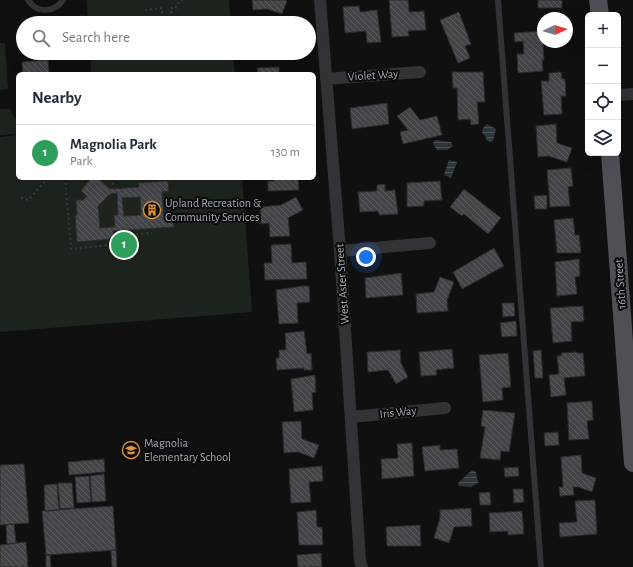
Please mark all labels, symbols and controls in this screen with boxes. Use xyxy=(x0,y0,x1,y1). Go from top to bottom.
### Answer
north arrow xyxy=(537,12,573,48)
map controls xyxy=(585,12,621,156)
button: + xyxy=(585,12,621,48)
search box xyxy=(16,16,316,60)
icon: search xyxy=(30,27,52,49)
text: Search here xyxy=(62,30,130,45)
button: − xyxy=(585,48,621,84)
street label: Violet Way xyxy=(347,67,399,84)
button: locate xyxy=(585,84,621,120)
text: Nearby xyxy=(32,89,82,106)
button: layers xyxy=(585,120,621,156)
text: Magnolia Park xyxy=(70,137,157,152)
text: 1 xyxy=(43,146,47,159)
text: 130 m xyxy=(271,146,300,159)
text: Park xyxy=(70,155,92,168)
place label: Upland Recreation & Community Services xyxy=(165,197,262,224)
building icon: Upland Recreation & Community Services xyxy=(142,200,162,220)
pin: 1 xyxy=(111,230,137,260)
street label: West Aster Street xyxy=(333,243,351,325)
your location xyxy=(356,247,376,267)
street label: 16th Street xyxy=(612,258,628,309)
street label: Iris Way xyxy=(379,404,417,421)
place label: Magnolia Elementary School xyxy=(144,437,231,464)
school or university icon: Magnolia Elementary School xyxy=(121,440,141,460)

